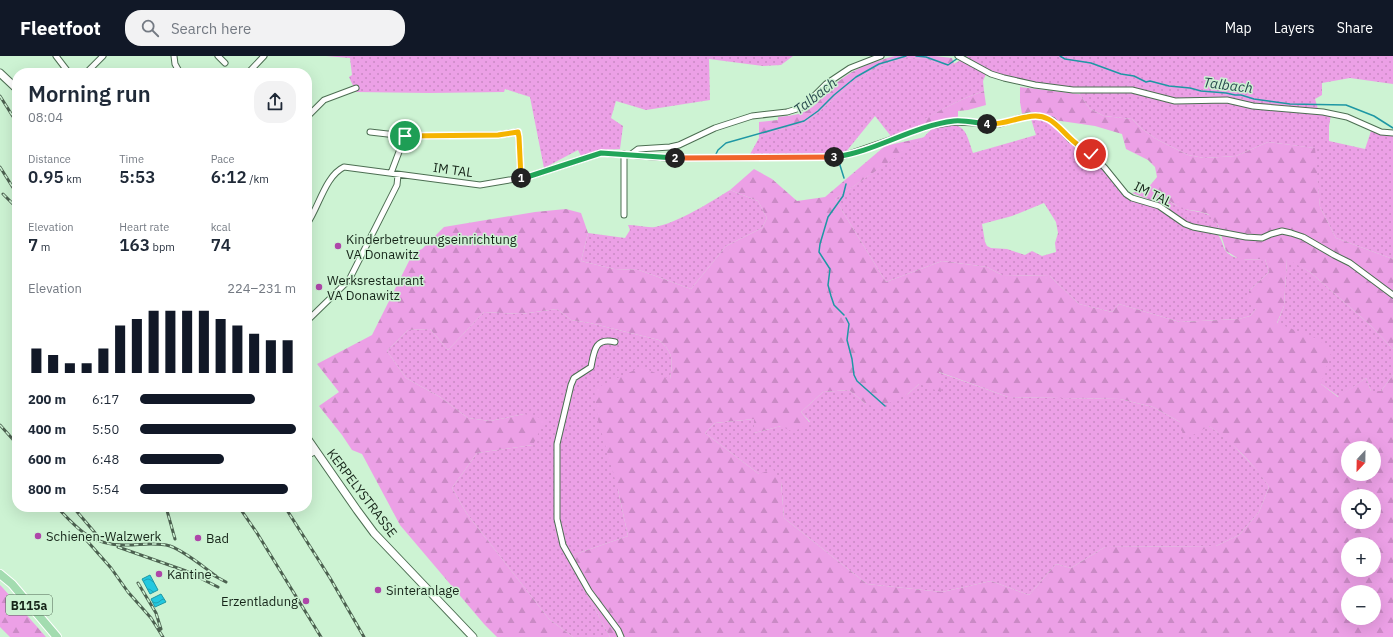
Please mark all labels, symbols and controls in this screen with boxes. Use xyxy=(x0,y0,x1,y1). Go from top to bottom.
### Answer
search box xyxy=(125,10,405,46)
text: Fleetfoot xyxy=(20,16,101,40)
icon: search xyxy=(139,17,161,39)
text: Search here xyxy=(171,19,251,38)
text: Map xyxy=(1225,19,1252,37)
text: Layers xyxy=(1274,19,1315,37)
text: Share xyxy=(1337,19,1373,37)
water label: Talbach xyxy=(1202,73,1254,97)
water label: Talbach xyxy=(790,74,840,118)
text: Morning run xyxy=(28,79,151,108)
button: share xyxy=(254,81,296,123)
text: 08:04 xyxy=(28,109,63,126)
pin: 4 xyxy=(977,114,997,134)
text: 4 xyxy=(984,117,990,131)
pin xyxy=(388,119,422,153)
icon: arrive xyxy=(394,125,416,147)
pin xyxy=(1074,137,1108,171)
icon: check xyxy=(1080,143,1102,165)
pin: 3 xyxy=(824,147,844,167)
pin: 2 xyxy=(665,148,685,168)
text: 3 xyxy=(831,150,837,164)
text: 2 xyxy=(672,151,678,165)
text: Distance xyxy=(28,152,71,166)
text: Time xyxy=(119,152,144,166)
text: Pace xyxy=(211,152,235,166)
street label: IM TAL xyxy=(432,159,475,181)
text: 0.95 xyxy=(28,166,64,188)
text: 5:53 xyxy=(119,166,155,188)
text: 6:12 xyxy=(211,166,247,188)
pin: 1 xyxy=(511,168,531,188)
text: 1 xyxy=(518,171,524,185)
text: km xyxy=(64,172,82,186)
text: /km xyxy=(247,172,269,186)
street label: IM TAL xyxy=(1131,178,1175,211)
text: Elevation xyxy=(28,220,74,234)
text: Heart rate xyxy=(119,220,169,234)
text: kcal xyxy=(211,220,231,234)
place label: Kinderbetreuungseinrichtung VA Donawitz xyxy=(346,231,517,263)
text: 7 xyxy=(28,234,38,256)
text: 163 xyxy=(119,234,150,256)
text: 74 xyxy=(211,234,231,256)
text: m xyxy=(38,240,50,254)
text: bpm xyxy=(150,240,175,254)
marker: Kinderbetreuungseinrichtung VA Donawitz xyxy=(333,241,343,251)
place label: Werksrestaurant VA Donawitz xyxy=(327,272,424,304)
text: Elevation xyxy=(28,280,82,297)
text: 224–231 m xyxy=(227,280,296,297)
marker: Werksrestaurant VA Donawitz xyxy=(314,282,324,292)
text: 200 m xyxy=(28,391,66,408)
text: 6:17 xyxy=(92,391,119,408)
text: 400 m xyxy=(28,421,66,438)
text: 5:50 xyxy=(92,421,119,438)
north arrow xyxy=(1341,441,1381,481)
map controls xyxy=(1341,441,1381,625)
street label: KERPELYSTRASSE xyxy=(323,445,401,541)
text: 600 m xyxy=(28,451,66,468)
text: 6:48 xyxy=(92,451,119,468)
text: 800 m xyxy=(28,481,66,498)
text: 5:54 xyxy=(92,481,119,498)
button: locate xyxy=(1341,489,1381,529)
place label: Schienen-Walzwerk xyxy=(46,528,162,545)
place label: Bad xyxy=(206,530,229,547)
marker: Schienen-Walzwerk xyxy=(33,531,43,541)
marker: Bad xyxy=(193,533,203,543)
button: + xyxy=(1341,537,1381,577)
place label: Kantine xyxy=(167,566,212,583)
marker: Kantine xyxy=(154,569,164,579)
place label: Sinteranlage xyxy=(386,582,459,599)
marker: Sinteranlage xyxy=(373,585,383,595)
button: − xyxy=(1341,585,1381,625)
place label: Erzentladung xyxy=(221,593,298,610)
road number: B115a xyxy=(6,595,52,615)
marker: Erzentladung xyxy=(301,596,311,606)

